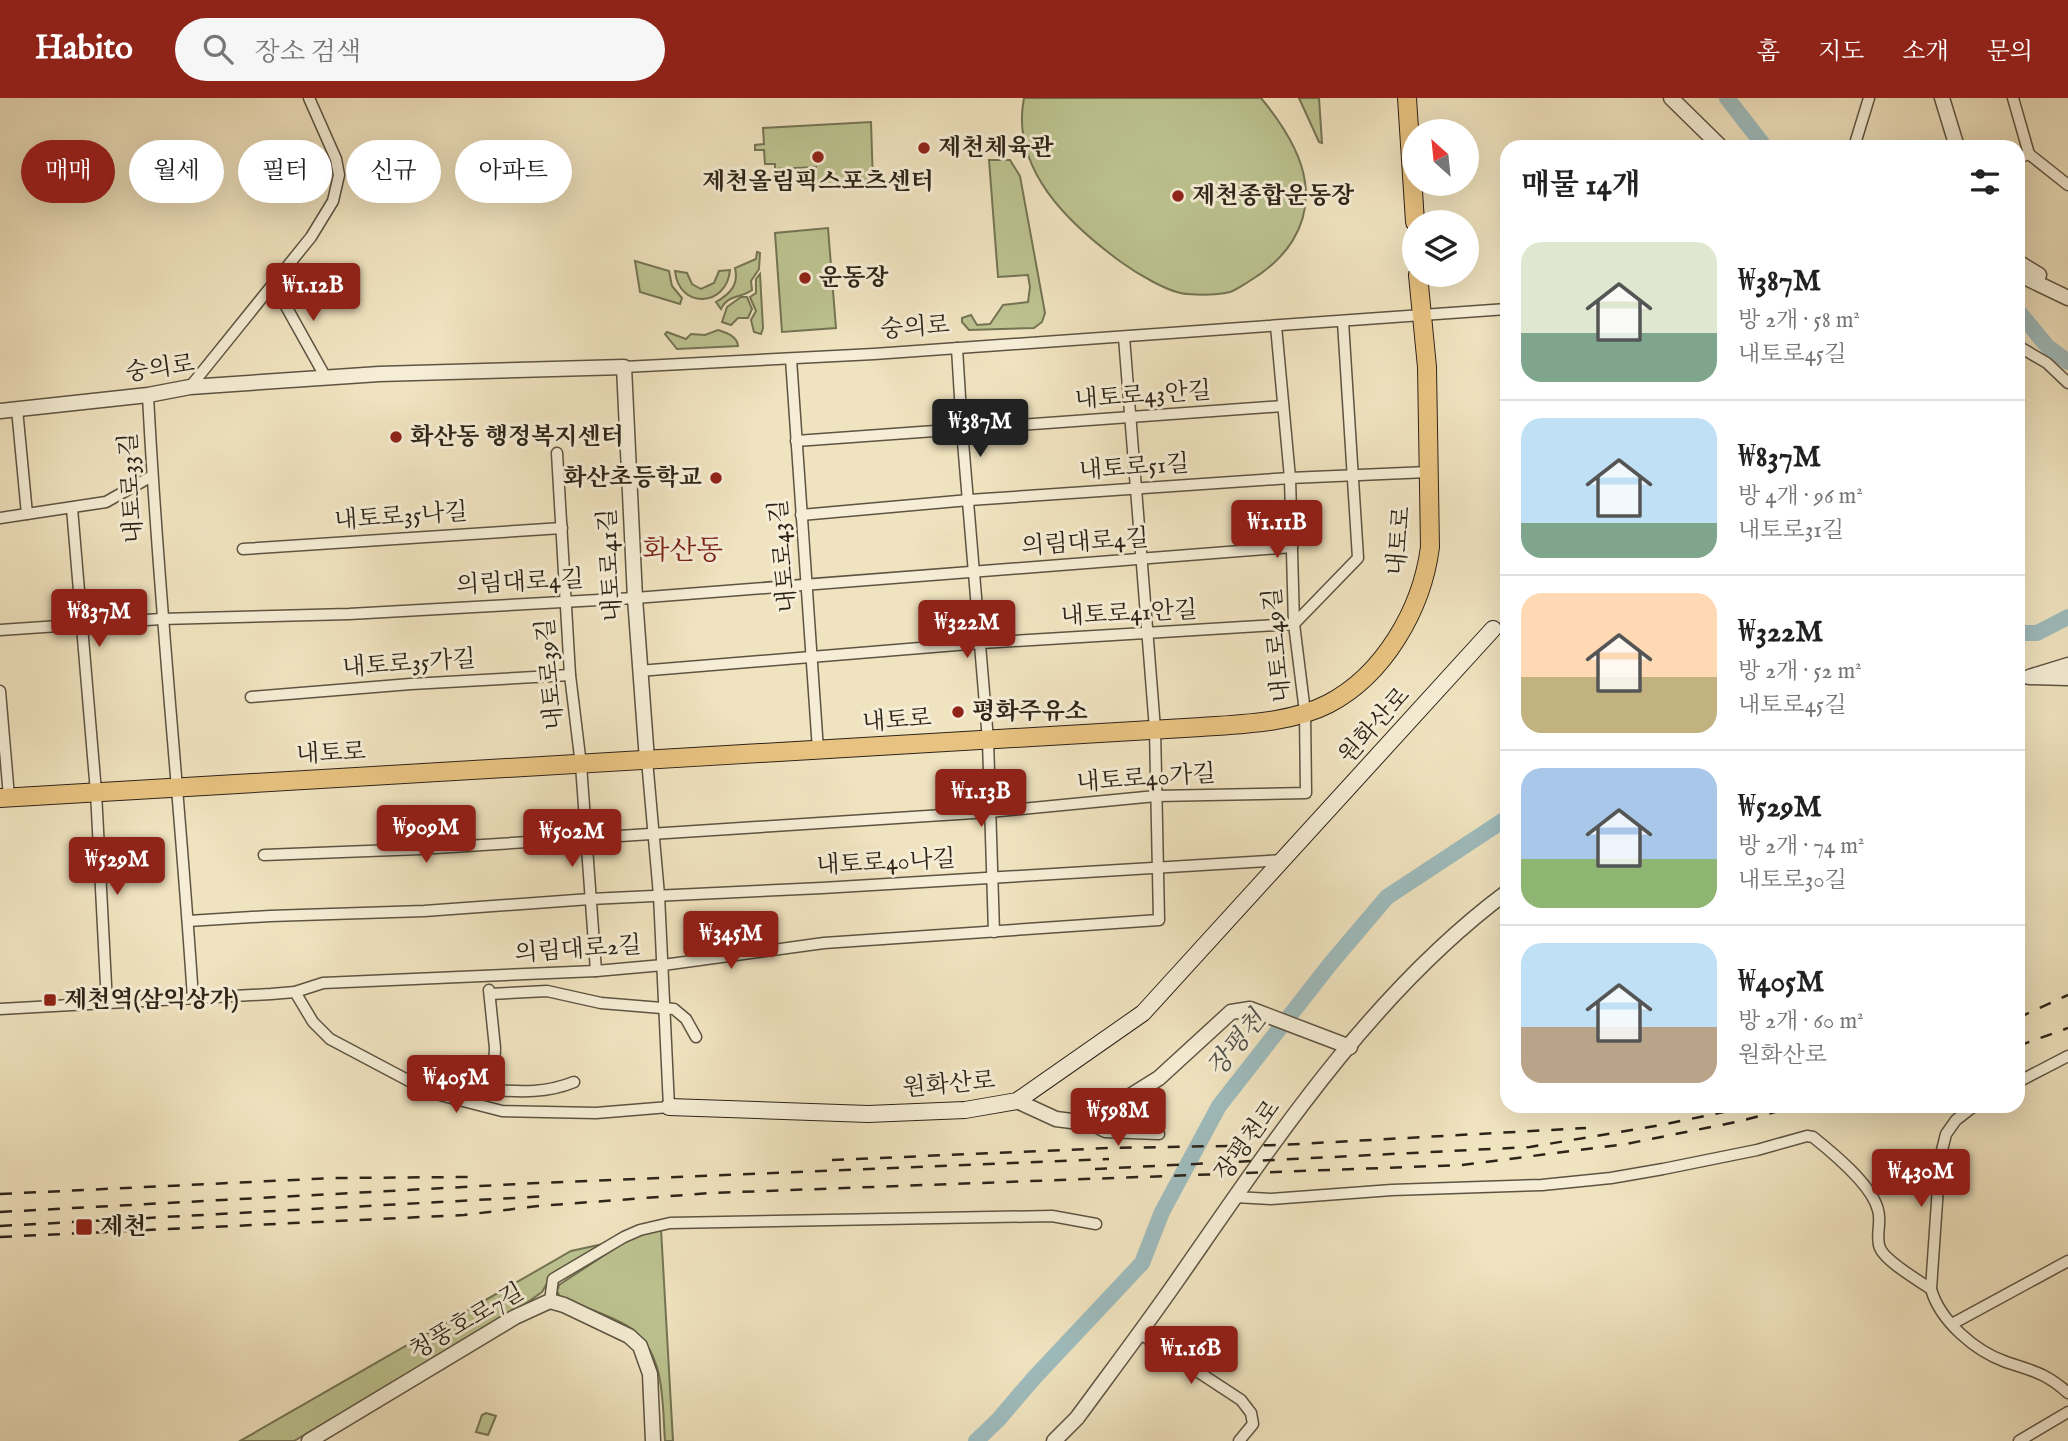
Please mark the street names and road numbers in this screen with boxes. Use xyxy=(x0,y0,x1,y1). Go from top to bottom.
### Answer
street label: 숭의로 xyxy=(879,310,951,346)
street label: 숭의로 xyxy=(123,349,197,389)
street label: 내토로43안길 xyxy=(1074,376,1212,416)
street label: 내토로33길 xyxy=(114,432,150,544)
street label: 내토로51길 xyxy=(1078,449,1190,487)
street label: 내토로35나길 xyxy=(333,497,469,537)
street label: 내토로43길 xyxy=(764,498,804,614)
street label: 내토로 xyxy=(1382,505,1418,577)
street label: 내토로41길 xyxy=(593,508,629,622)
street label: 의림대로4길 xyxy=(1020,523,1150,563)
street label: 의림대로4길 xyxy=(455,564,585,602)
street label: 내토로49길 xyxy=(1258,586,1298,704)
street label: 내토로41안길 xyxy=(1060,595,1198,633)
street label: 내토로39길 xyxy=(531,617,571,731)
street label: 내토로35가길 xyxy=(341,644,477,684)
street label: 원화산로 xyxy=(1332,681,1418,771)
street label: 내토로 xyxy=(861,703,933,739)
street label: 내토로 xyxy=(295,737,367,771)
street label: 내토로40가길 xyxy=(1075,759,1217,799)
street label: 내토로40나길 xyxy=(816,844,956,882)
street label: 의림대로2길 xyxy=(513,930,643,970)
street label: 원화산로 xyxy=(901,1066,997,1104)
street label: 장평천로 xyxy=(1208,1094,1288,1188)
street label: 청풍호로7길 xyxy=(404,1277,530,1367)

